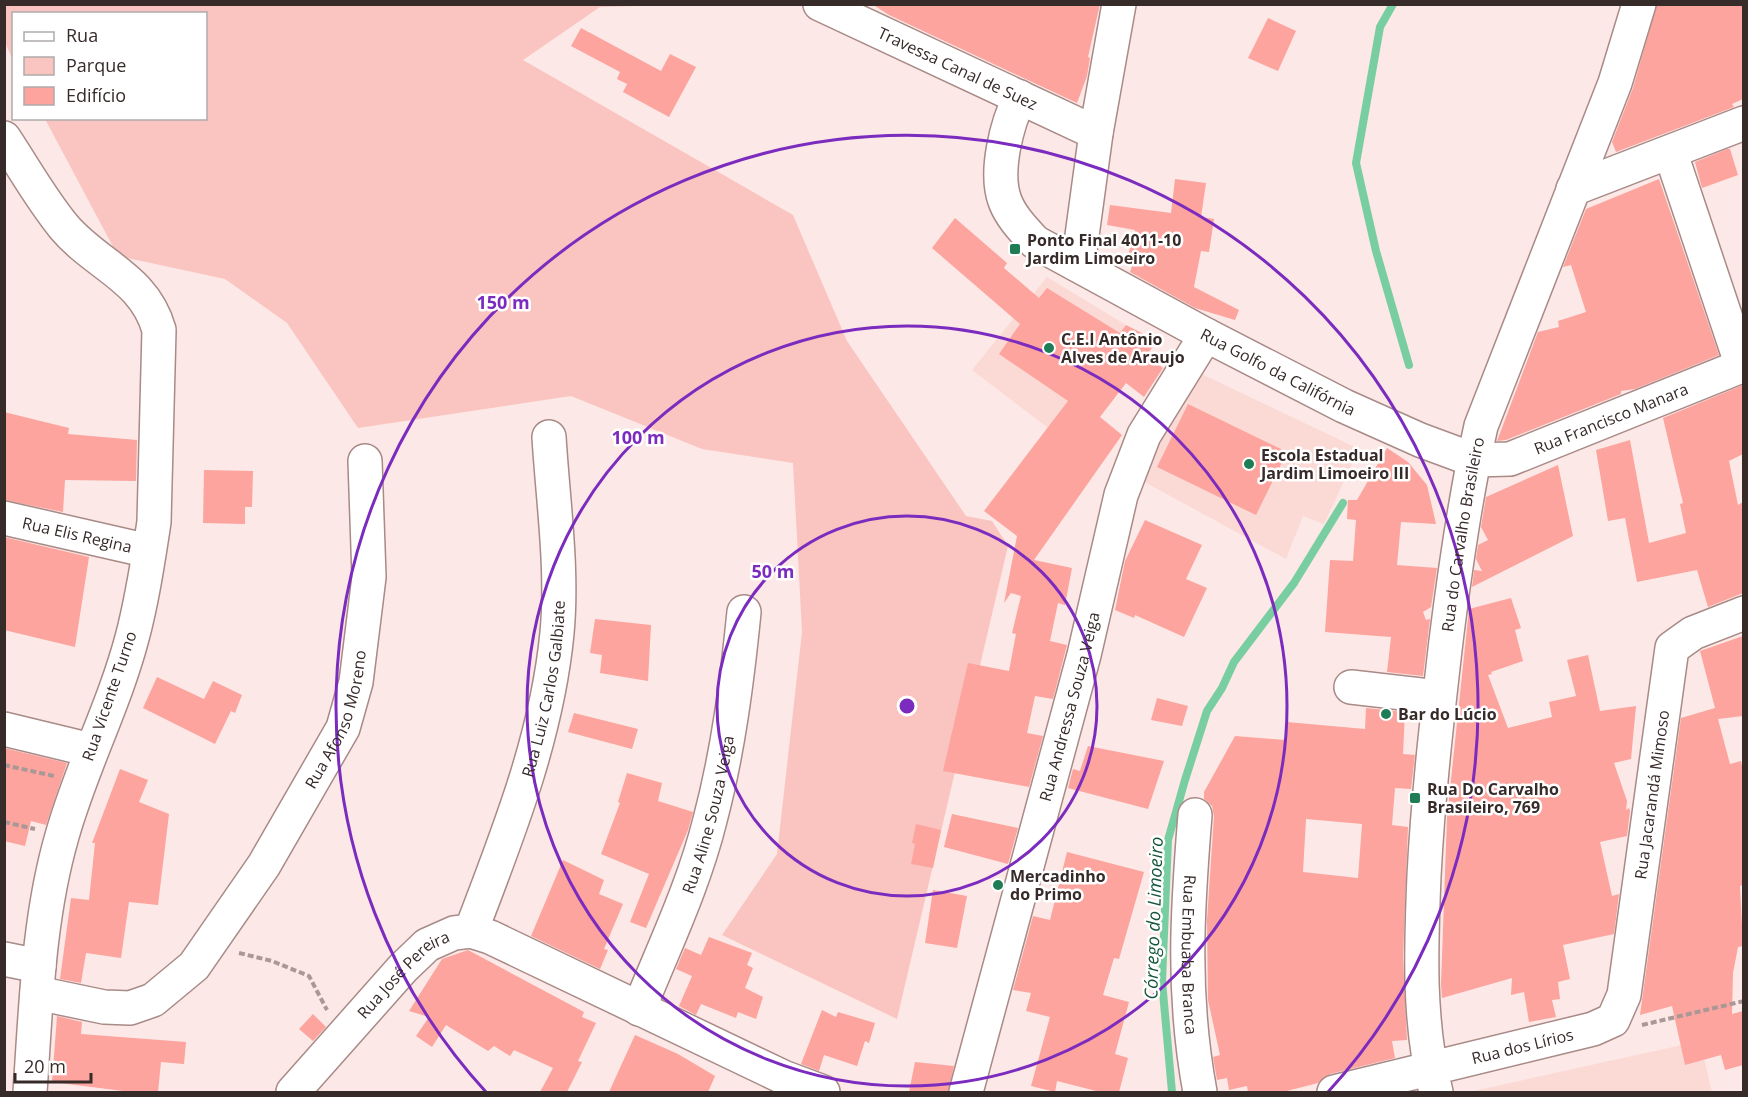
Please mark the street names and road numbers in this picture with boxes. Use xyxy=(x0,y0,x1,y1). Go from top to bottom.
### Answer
street label: Travessa Canal de Suez xyxy=(874,22,1041,115)
street label: Rua Golfo da Califórnia xyxy=(1197,323,1359,421)
street label: Rua Francisco Manara xyxy=(1531,378,1691,459)
street label: Rua do Carvalho Brasileiro xyxy=(1436,435,1489,633)
street label: Rua Elis Regina xyxy=(20,512,134,558)
street label: Rua Luiz Carlos Galbiate xyxy=(516,600,570,780)
street label: Rua Andressa Souza Veiga xyxy=(1034,610,1105,804)
street label: Rua Vicente Turno xyxy=(76,628,142,764)
street label: Rua Afonso Moreno xyxy=(299,649,371,793)
street label: Rua Jacarandá Mimoso xyxy=(1629,709,1674,881)
street label: Rua Aline Souza Veiga xyxy=(676,734,739,897)
street label: Rua Embuaba Branca xyxy=(1177,874,1203,1036)
street label: Rua José Pereira xyxy=(352,925,453,1023)
street label: Rua dos Lírios xyxy=(1469,1023,1576,1069)

